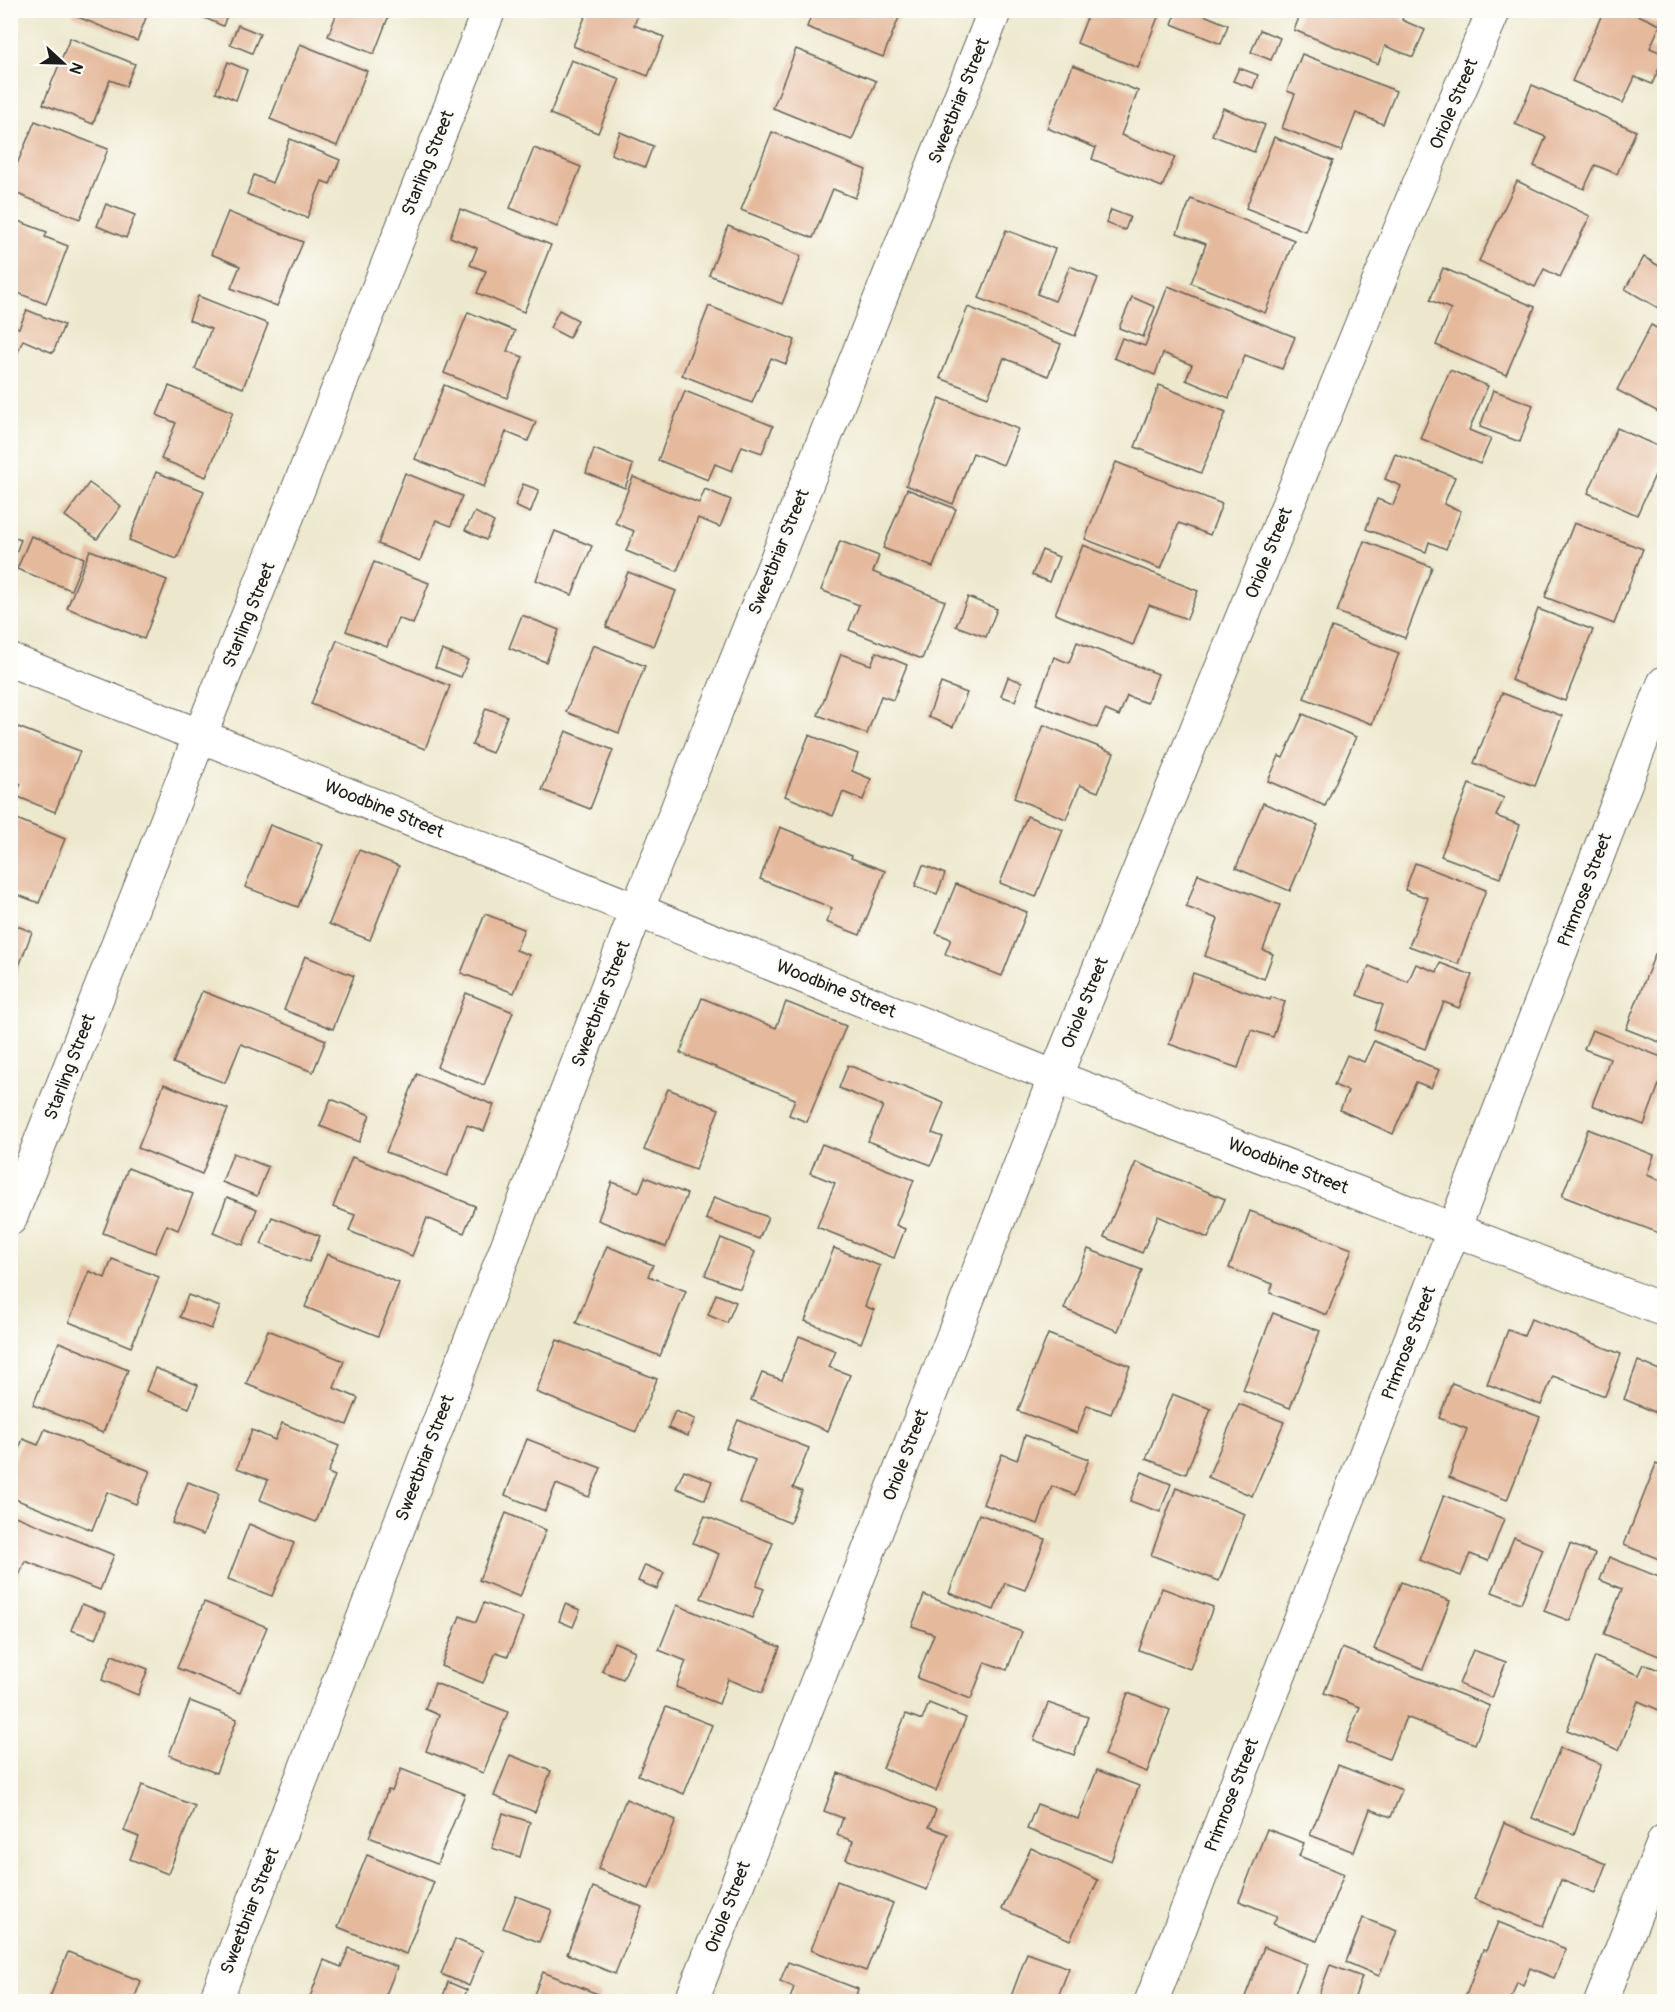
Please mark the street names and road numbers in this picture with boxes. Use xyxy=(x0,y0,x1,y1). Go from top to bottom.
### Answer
street label: Sweetbriar Street xyxy=(923,34,995,167)
street label: Oriole Street xyxy=(1425,54,1484,153)
street label: Starling Street xyxy=(396,106,460,219)
street label: Sweetbriar Street xyxy=(743,485,815,618)
street label: Oriole Street xyxy=(1240,503,1298,602)
street label: Starling Street xyxy=(217,558,281,671)
street label: Woodbine Street xyxy=(321,775,448,844)
street label: Primrose Street xyxy=(1553,829,1618,950)
street label: Sweetbriar Street xyxy=(566,937,636,1071)
street label: Oriole Street xyxy=(1056,953,1114,1052)
street label: Woodbine Street xyxy=(773,955,900,1024)
street label: Starling Street xyxy=(39,1010,101,1123)
street label: Woodbine Street xyxy=(1225,1132,1352,1200)
street label: Primrose Street xyxy=(1377,1282,1442,1403)
street label: Sweetbriar Street xyxy=(390,1391,460,1525)
street label: Oriole Street xyxy=(878,1405,934,1504)
street label: Primrose Street xyxy=(1200,1734,1265,1855)
street label: Sweetbriar Street xyxy=(215,1844,285,1978)
street label: Oriole Street xyxy=(700,1857,756,1956)

